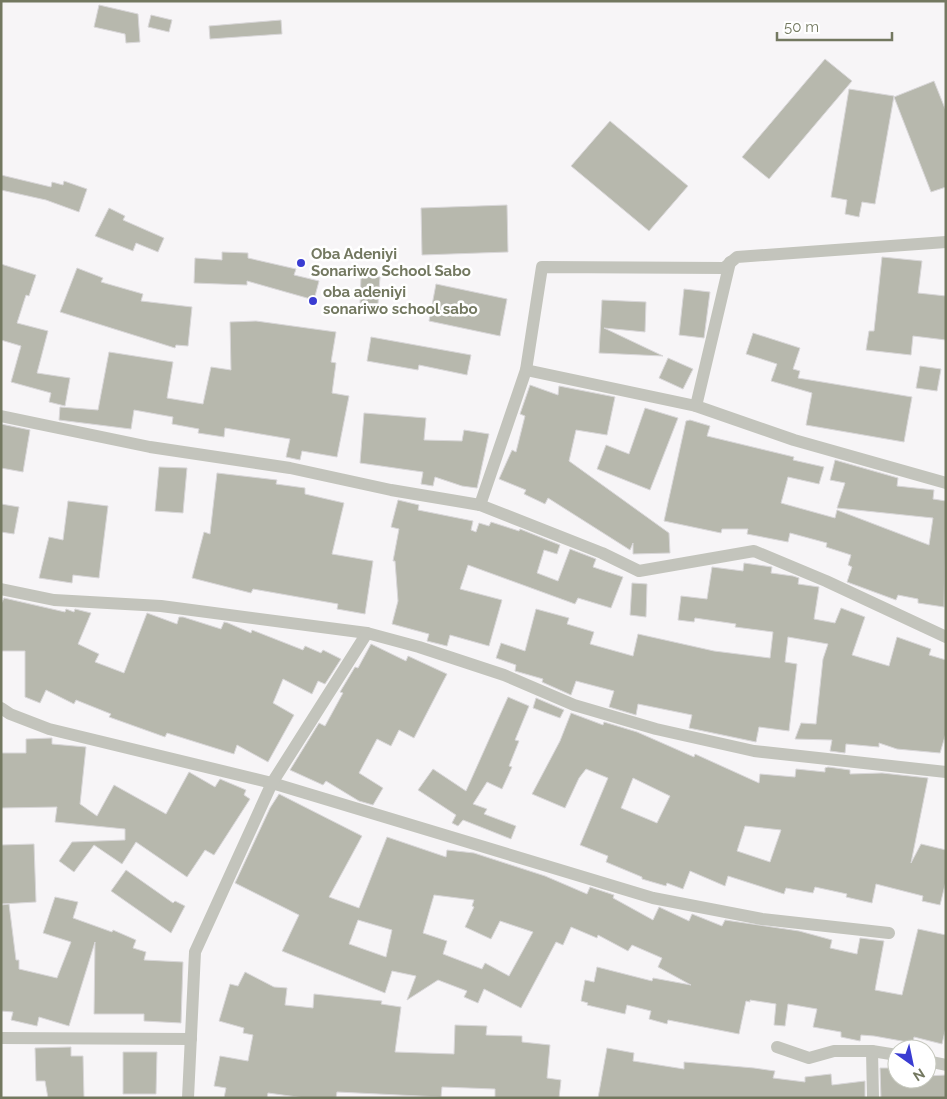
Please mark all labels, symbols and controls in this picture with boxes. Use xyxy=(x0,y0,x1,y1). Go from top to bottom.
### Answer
scale bar xyxy=(777,10,892,42)
text: 50 m xyxy=(784,18,819,36)
place label: Oba Adeniyi Sonariwo School Sabo xyxy=(311,245,471,280)
marker: Oba Adeniyi Sonariwo School Sabo xyxy=(295,257,307,269)
place label: oba adeniyi sonariwo school sabo xyxy=(323,283,477,318)
marker: oba adeniyi sonariwo school sabo xyxy=(307,295,319,307)
north arrow xyxy=(887,1039,937,1089)
text: N xyxy=(910,1065,928,1085)

